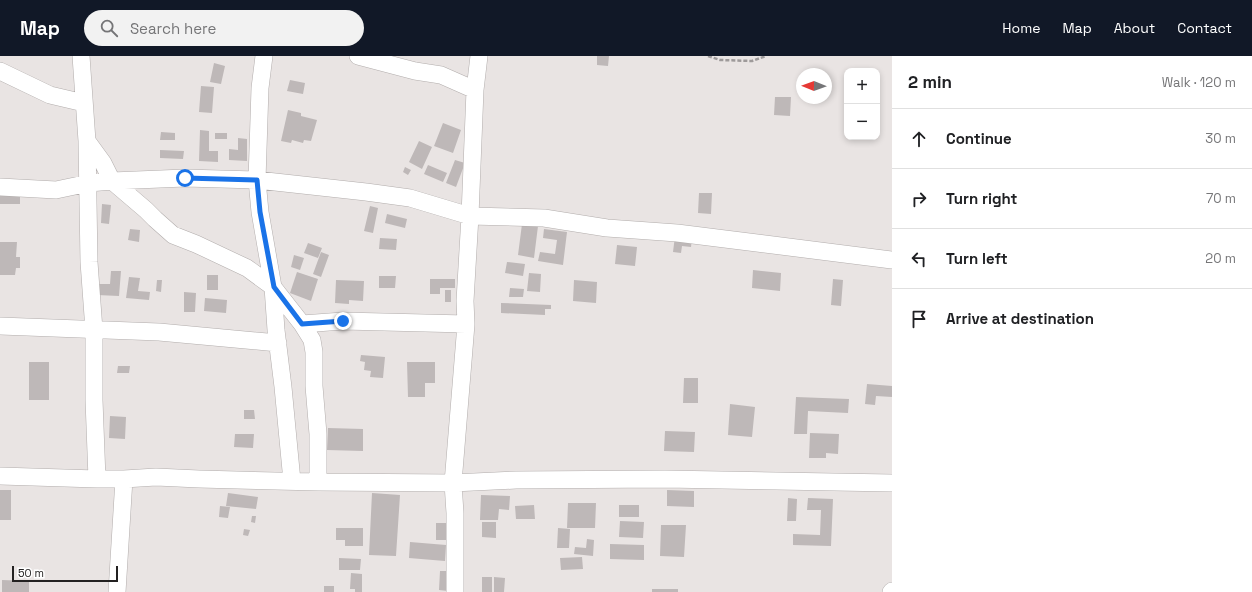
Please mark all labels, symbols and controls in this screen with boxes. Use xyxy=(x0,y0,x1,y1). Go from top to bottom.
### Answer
search box xyxy=(84,10,364,46)
text: Map xyxy=(20,16,60,41)
icon: search xyxy=(98,17,120,39)
text: Search here xyxy=(130,19,216,38)
text: Home xyxy=(1002,19,1040,37)
text: Map xyxy=(1062,19,1092,37)
text: About xyxy=(1114,19,1155,37)
text: Contact xyxy=(1177,19,1232,37)
north arrow xyxy=(796,68,832,104)
map controls xyxy=(844,68,880,140)
button: + xyxy=(844,68,880,104)
text: 2 min xyxy=(908,71,952,93)
text: Walk · 120 m xyxy=(1162,74,1236,91)
button: − xyxy=(844,104,880,140)
icon: ahead xyxy=(908,128,930,150)
text: Continue xyxy=(946,129,1012,148)
text: 30 m xyxy=(1205,130,1236,147)
route start xyxy=(176,169,194,187)
icon: right xyxy=(908,188,930,210)
text: Turn right xyxy=(946,189,1017,208)
text: 70 m xyxy=(1206,190,1236,207)
icon: left xyxy=(908,248,930,270)
text: Turn left xyxy=(946,249,1008,268)
text: 20 m xyxy=(1205,250,1236,267)
icon: arrive xyxy=(908,308,930,330)
text: Arrive at destination xyxy=(946,309,1094,328)
route end xyxy=(334,312,352,330)
scale bar xyxy=(12,564,118,583)
text: 50 m xyxy=(18,566,44,580)

